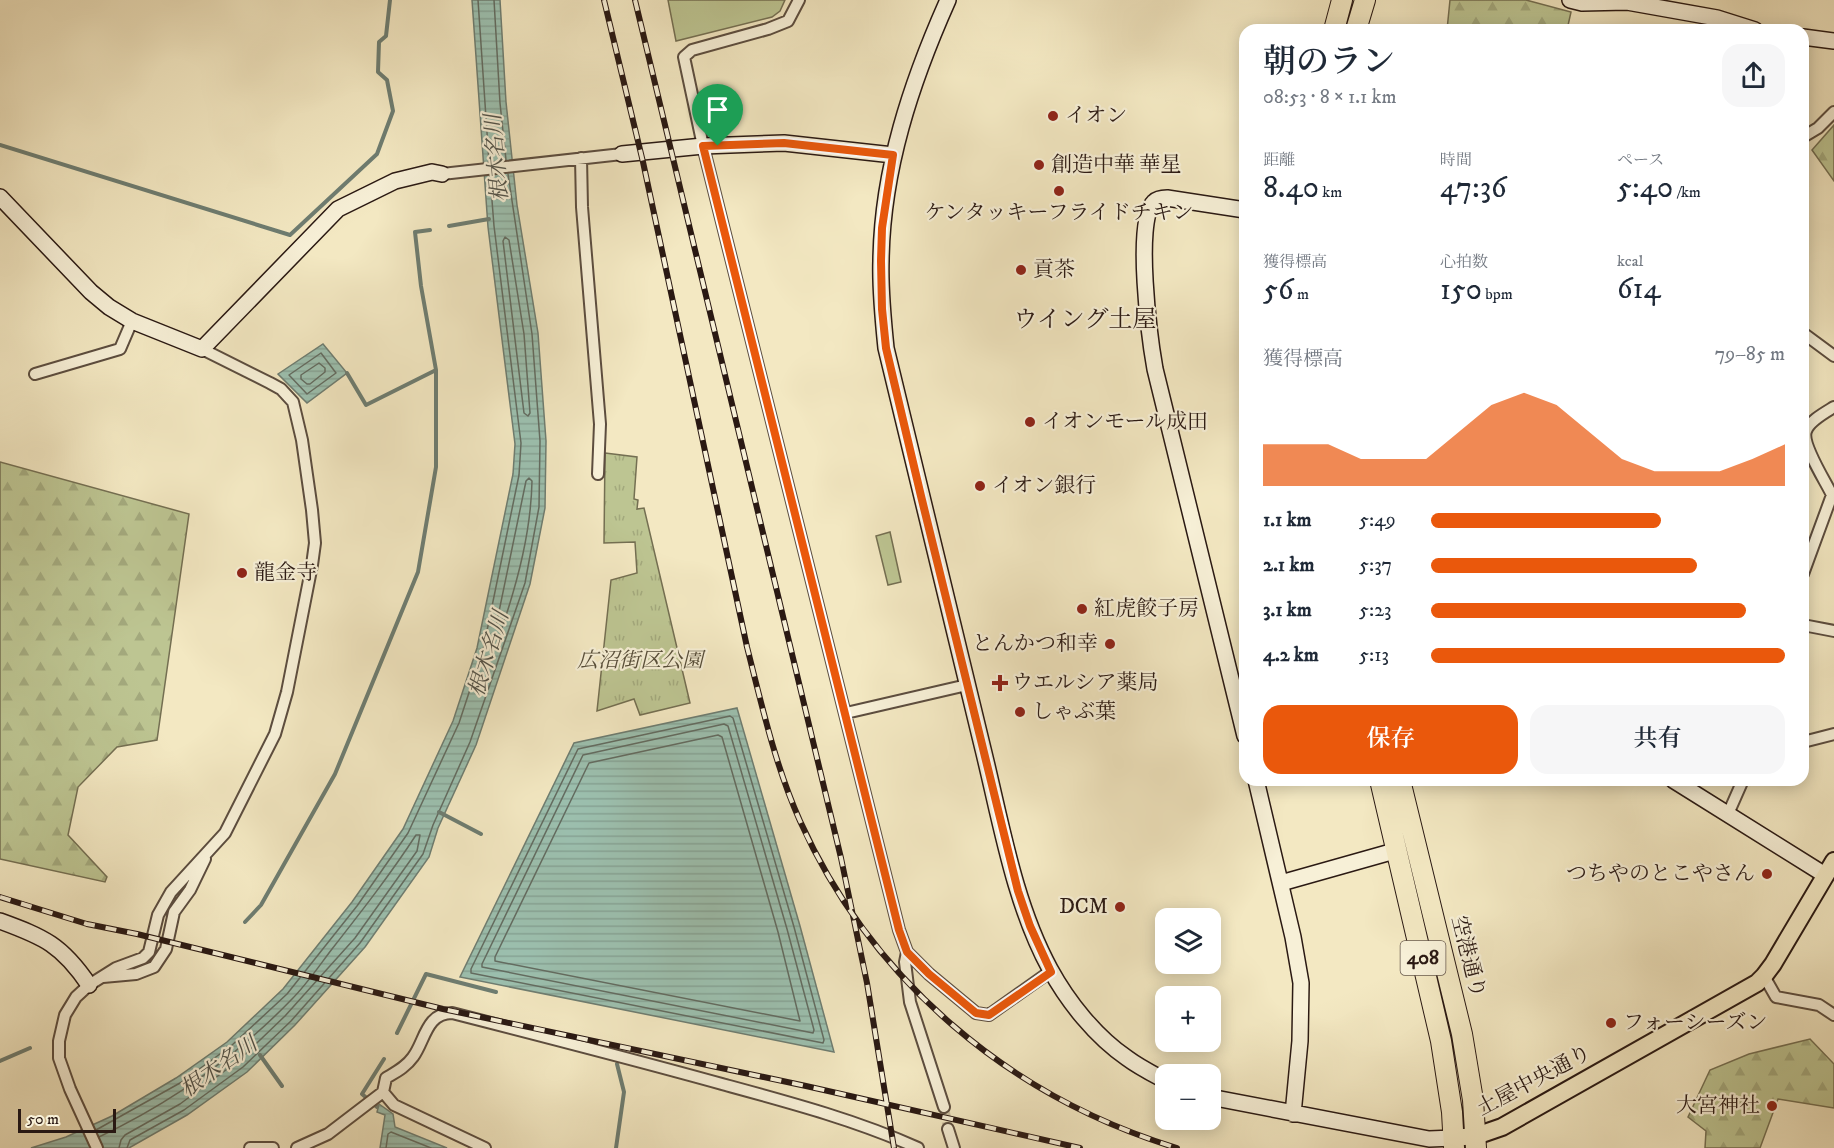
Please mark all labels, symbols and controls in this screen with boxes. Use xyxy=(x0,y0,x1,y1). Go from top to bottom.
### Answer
text: 朝のラン xyxy=(1263,42,1395,83)
button: share xyxy=(1722,44,1785,107)
pin xyxy=(692,84,743,146)
text: 08:53 · 8 × 1.1 km xyxy=(1263,85,1397,110)
icon: arrive xyxy=(701,93,734,126)
place label: イオン xyxy=(1065,103,1127,129)
marker: イオン xyxy=(1046,109,1060,123)
water label: 根木名川 xyxy=(480,111,514,203)
text: 距離 xyxy=(1263,150,1295,170)
text: 時間 xyxy=(1440,150,1472,170)
text: ペース xyxy=(1617,150,1664,170)
place label: 創造中華 華星 xyxy=(1051,152,1182,178)
marker: 創造中華 華星 xyxy=(1032,158,1046,172)
text: 8.40 xyxy=(1263,170,1319,207)
text: 47:36 xyxy=(1440,170,1507,207)
text: 5:40 xyxy=(1617,170,1673,207)
text: km xyxy=(1319,182,1342,202)
text: /km xyxy=(1673,182,1701,202)
marker: ケンタッキーフライドチキン xyxy=(1052,184,1066,198)
place label: ケンタッキーフライドチキン xyxy=(924,200,1194,226)
text: kcal xyxy=(1617,251,1643,271)
text: 獲得標高 xyxy=(1263,252,1327,272)
text: 心拍数 xyxy=(1440,252,1488,272)
place label: 貢茶 xyxy=(1033,257,1075,283)
marker: 貢茶 xyxy=(1014,263,1028,277)
text: 614 xyxy=(1617,271,1661,308)
text: 56 xyxy=(1263,272,1294,309)
text: 150 xyxy=(1440,272,1482,309)
text: m xyxy=(1294,284,1309,304)
text: bpm xyxy=(1482,284,1513,304)
district label: ウイング土屋 xyxy=(1014,305,1156,335)
text: 79–85 m xyxy=(1715,342,1785,367)
text: 獲得標高 xyxy=(1263,347,1343,372)
place label: イオンモール成田 xyxy=(1042,409,1208,435)
marker: イオンモール成田 xyxy=(1023,415,1037,429)
place label: イオン銀行 xyxy=(992,473,1096,499)
marker: イオン銀行 xyxy=(973,479,987,493)
text: 1.1 km xyxy=(1263,508,1312,533)
text: 5:49 xyxy=(1359,508,1396,533)
text: 2.1 km xyxy=(1263,553,1314,578)
text: 5:37 xyxy=(1359,553,1392,578)
place label: 龍金寺 xyxy=(254,560,317,586)
marker: 龍金寺 xyxy=(235,566,249,580)
place label: 紅虎餃子房 xyxy=(1094,596,1199,622)
text: 3.1 km xyxy=(1263,598,1312,623)
text: 5:23 xyxy=(1359,598,1391,623)
marker: 紅虎餃子房 xyxy=(1075,602,1089,616)
water label: 根木名川 xyxy=(463,606,515,700)
place label: とんかつ和幸 xyxy=(972,631,1098,657)
marker: とんかつ和幸 xyxy=(1103,637,1117,651)
text: 4.2 km xyxy=(1263,643,1319,668)
text: 5:13 xyxy=(1359,643,1389,668)
park label: 広沼街区公園 xyxy=(577,648,706,674)
place label: ウエルシア薬局 xyxy=(1012,670,1158,696)
marker: ウエルシア薬局 xyxy=(993,676,1007,690)
place label: しゃぶ葉 xyxy=(1032,699,1116,725)
marker: しゃぶ葉 xyxy=(1013,705,1027,719)
button: 保存 xyxy=(1263,705,1518,774)
button: 共有 xyxy=(1530,705,1785,774)
place label: つちやのとこやさん xyxy=(1566,861,1755,887)
marker: つちやのとこやさん xyxy=(1760,867,1774,881)
place label: DCM xyxy=(1059,894,1108,920)
marker: DCM xyxy=(1113,900,1127,914)
map controls xyxy=(1155,908,1221,1130)
button: layers xyxy=(1155,908,1221,974)
street label: 空港通り xyxy=(1445,913,1491,1001)
road number: 408 xyxy=(1400,941,1446,975)
button: + xyxy=(1155,986,1221,1052)
place label: フォーシーズン xyxy=(1623,1010,1767,1036)
marker: フォーシーズン xyxy=(1604,1016,1618,1030)
water label: 根木名川 xyxy=(175,1030,264,1103)
street label: 土屋中央通り xyxy=(1472,1040,1596,1122)
button: − xyxy=(1155,1064,1221,1130)
place label: 大宮神社 xyxy=(1676,1093,1760,1119)
marker: 大宮神社 xyxy=(1765,1099,1779,1113)
scale bar xyxy=(18,1106,116,1134)
text: 50 m xyxy=(27,1109,59,1129)

